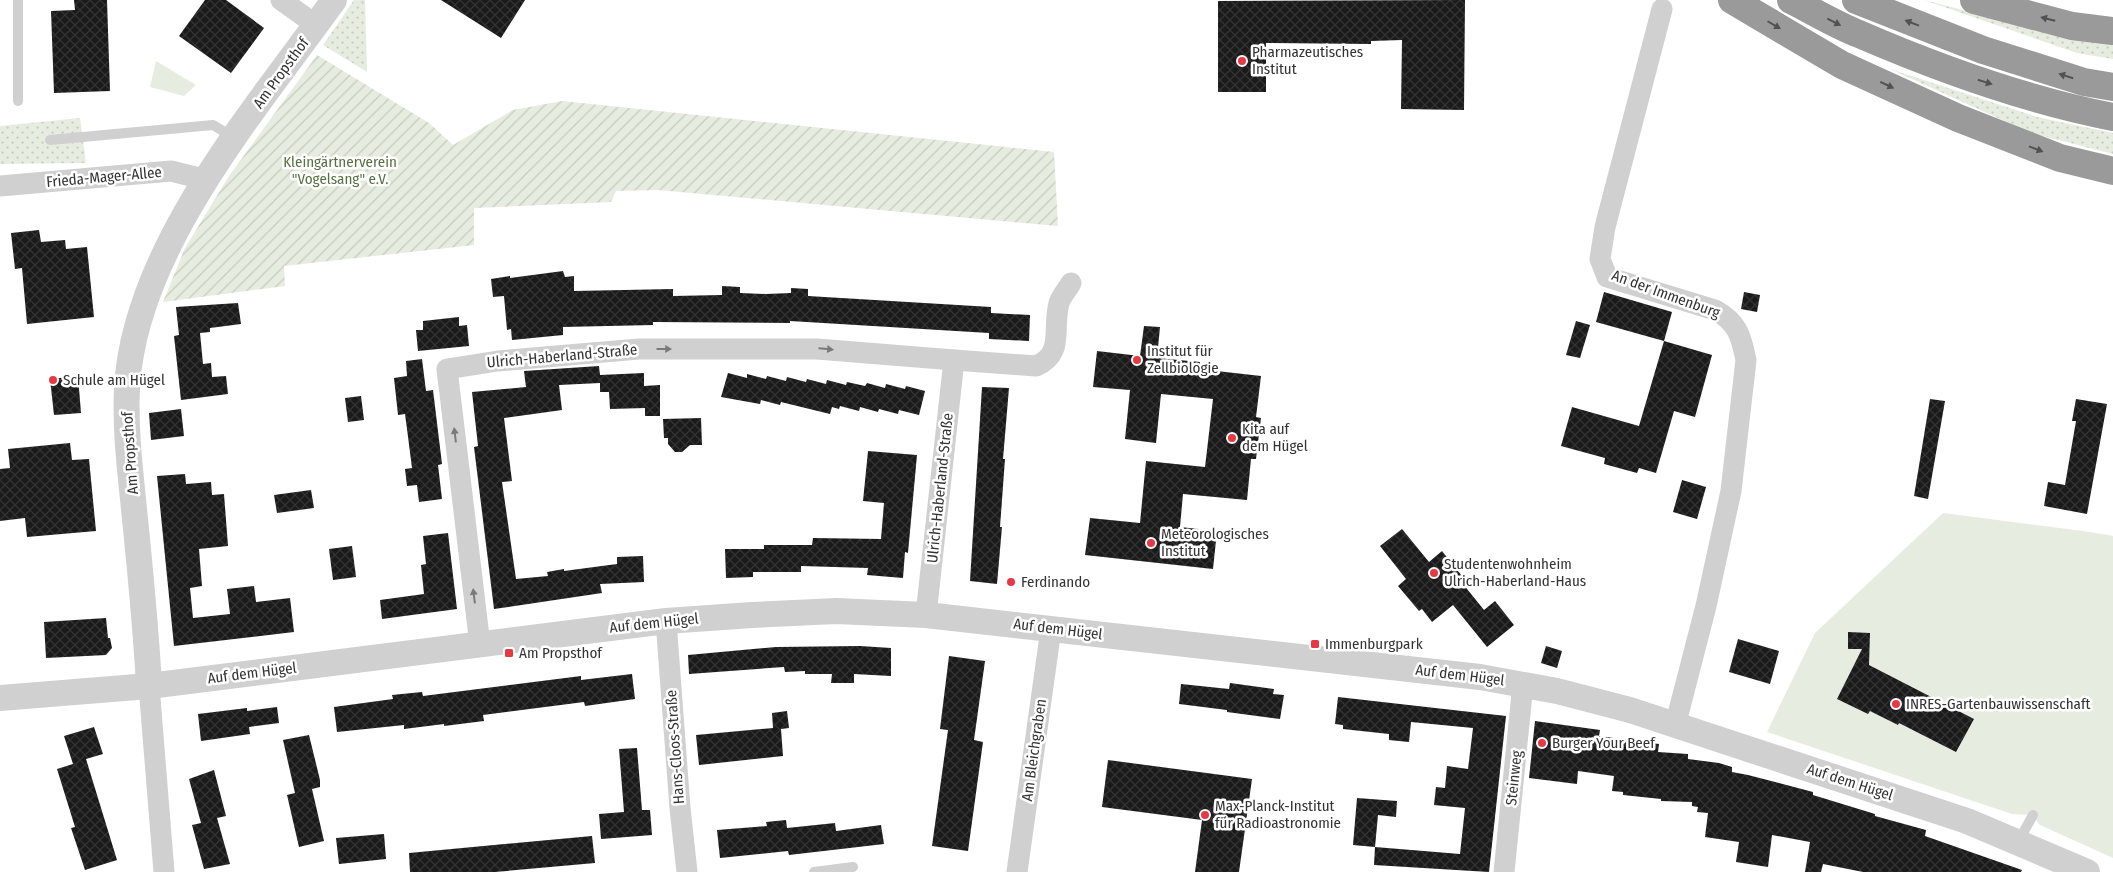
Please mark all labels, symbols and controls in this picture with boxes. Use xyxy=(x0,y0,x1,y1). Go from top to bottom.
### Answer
one-way arrow xyxy=(2040,15,2055,23)
one-way arrow xyxy=(1827,18,1841,26)
one-way arrow xyxy=(1904,19,1919,27)
one-way arrow xyxy=(1766,21,1781,29)
street label: Am Propsthof xyxy=(249,33,313,112)
place label: Pharmazeutisches Institut xyxy=(1252,43,1363,78)
marker: Pharmazeutisches Institut xyxy=(1236,55,1248,67)
one-way arrow xyxy=(2058,72,2073,79)
one-way arrow xyxy=(1977,79,1992,87)
one-way arrow xyxy=(1879,81,1894,90)
one-way arrow xyxy=(2029,145,2043,153)
park label: Kleingärtnerverein "Vogelsang" e.V. xyxy=(283,153,397,188)
street label: Frieda-Mager-Allee xyxy=(45,163,163,191)
street label: An der Immenburg xyxy=(1609,266,1723,322)
street label: Ulrich-Haberland-Straße xyxy=(486,340,638,372)
place label: Institut für Zellbiologie xyxy=(1147,342,1219,377)
one-way arrow xyxy=(656,345,672,353)
one-way arrow xyxy=(819,346,835,354)
marker: Institut für Zellbiologie xyxy=(1131,354,1143,366)
place label: Schule am Hügel xyxy=(63,371,165,389)
marker: Schule am Hügel xyxy=(47,374,59,386)
street label: Am Propsthof xyxy=(118,410,142,495)
street label: Ulrich-Haberland-Straße xyxy=(923,412,957,564)
place label: Kita auf dem Hügel xyxy=(1242,420,1308,455)
one-way arrow xyxy=(451,427,459,443)
marker: Kita auf dem Hügel xyxy=(1226,432,1238,444)
place label: Meteorologisches Institut xyxy=(1161,525,1269,560)
marker: Meteorologisches Institut xyxy=(1145,537,1157,549)
place label: Studentenwohnheim Ulrich-Haberland-Haus xyxy=(1444,555,1586,590)
marker: Studentenwohnheim Ulrich-Haberland-Haus xyxy=(1428,567,1440,579)
place label: Ferdinando xyxy=(1021,573,1090,591)
marker: Ferdinando xyxy=(1005,576,1017,588)
one-way arrow xyxy=(470,588,478,604)
street label: Auf dem Hügel xyxy=(609,609,699,637)
street label: Auf dem Hügel xyxy=(1012,615,1104,643)
place label: Immenburgpark xyxy=(1325,635,1423,653)
marker: Immenburgpark xyxy=(1309,638,1321,650)
place label: Am Propsthof xyxy=(519,644,603,662)
marker: Am Propsthof xyxy=(503,647,515,659)
street label: Auf dem Hügel xyxy=(206,659,298,687)
street label: Auf dem Hügel xyxy=(1414,661,1506,689)
street label: Hans-Cloos-Straße xyxy=(662,689,688,805)
place label: INRES-Gartenbauwissenschaft xyxy=(1906,695,2091,713)
street label: Am Bleichgraben xyxy=(1018,698,1050,802)
marker: INRES-Gartenbauwissenschaft xyxy=(1890,698,1902,710)
place label: Burger Your Beef xyxy=(1552,734,1656,752)
marker: Burger Your Beef xyxy=(1536,737,1548,749)
street label: Steinweg xyxy=(1502,749,1526,807)
street label: Auf dem Hügel xyxy=(1805,760,1895,804)
place label: Max-Planck-Institut für Radioastronomie xyxy=(1215,797,1341,832)
marker: Max-Planck-Institut für Radioastronomie xyxy=(1199,809,1211,821)

